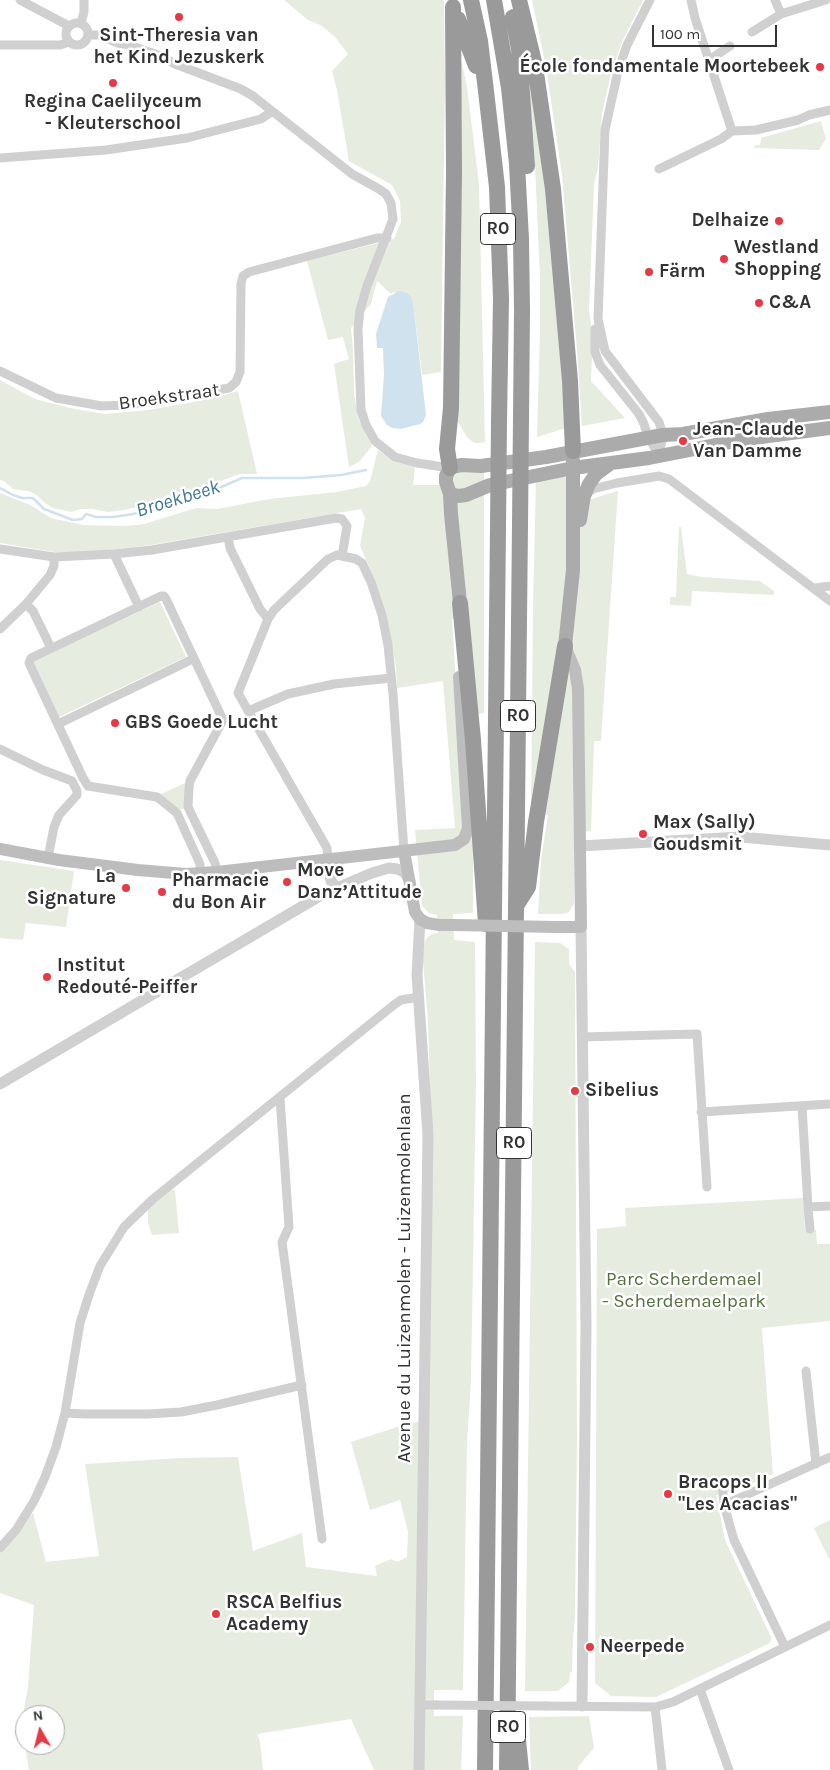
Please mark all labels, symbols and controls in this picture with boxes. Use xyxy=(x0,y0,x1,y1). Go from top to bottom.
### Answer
marker: Sint-Theresia van het Kind Jezuskerk xyxy=(173,11,185,23)
scale bar xyxy=(655,15,780,47)
place label: Sint-Theresia van het Kind Jezuskerk xyxy=(93,25,265,69)
text: 100 m xyxy=(660,25,700,43)
place label: École fondamentale Moortebeek xyxy=(520,56,810,78)
marker: École fondamentale Moortebeek xyxy=(814,61,826,73)
marker: Regina Caelilyceum - Kleuterschool xyxy=(107,77,119,89)
place label: Regina Caelilyceum - Kleuterschool xyxy=(24,91,202,135)
place label: Delhaize xyxy=(691,210,769,232)
road number: R0 xyxy=(480,213,516,244)
marker: Delhaize xyxy=(773,215,785,227)
place label: Westland Shopping xyxy=(734,237,821,281)
marker: Westland Shopping xyxy=(718,253,730,265)
place label: Färm xyxy=(659,261,706,283)
marker: Färm xyxy=(643,266,655,278)
place label: C&A xyxy=(769,292,811,314)
marker: C&A xyxy=(753,297,765,309)
street label: Broekstraat xyxy=(117,379,221,415)
place label: Jean-Claude Van Damme xyxy=(693,419,804,463)
marker: Jean-Claude Van Damme xyxy=(677,435,689,447)
water label: Broekbeek xyxy=(133,475,223,523)
road number: R0 xyxy=(500,700,536,731)
place label: GBS Goede Lucht xyxy=(125,712,278,734)
marker: GBS Goede Lucht xyxy=(109,717,121,729)
place label: Max (Sally) Goudsmit xyxy=(653,812,756,856)
marker: Max (Sally) Goudsmit xyxy=(637,828,649,840)
place label: Move Danz’Attitude xyxy=(297,860,422,904)
place label: La Signature xyxy=(27,866,116,910)
place label: Pharmacie du Bon Air xyxy=(172,870,269,914)
marker: Move Danz’Attitude xyxy=(281,876,293,888)
marker: La Signature xyxy=(120,882,132,894)
marker: Pharmacie du Bon Air xyxy=(156,886,168,898)
place label: Institut Redouté-Peiffer xyxy=(57,955,197,999)
marker: Institut Redouté-Peiffer xyxy=(41,971,53,983)
place label: Sibelius xyxy=(585,1080,659,1102)
marker: Sibelius xyxy=(569,1085,581,1097)
street label: Avenue du Luizenmolen - Luizenmolenlaan xyxy=(394,1093,416,1463)
road number: R0 xyxy=(496,1128,532,1158)
park label: Parc Scherdemael - Scherdemaelpark xyxy=(602,1269,766,1313)
place label: Bracops II "Les Acacias" xyxy=(678,1472,797,1516)
marker: Bracops II "Les Acacias" xyxy=(662,1488,674,1500)
place label: RSCA Belfius Academy xyxy=(226,1592,342,1636)
marker: RSCA Belfius Academy xyxy=(210,1608,222,1620)
place label: Neerpede xyxy=(600,1636,685,1658)
marker: Neerpede xyxy=(584,1641,596,1653)
north arrow xyxy=(15,1705,65,1755)
text: N xyxy=(32,1707,44,1725)
road number: R0 xyxy=(490,1711,526,1742)

